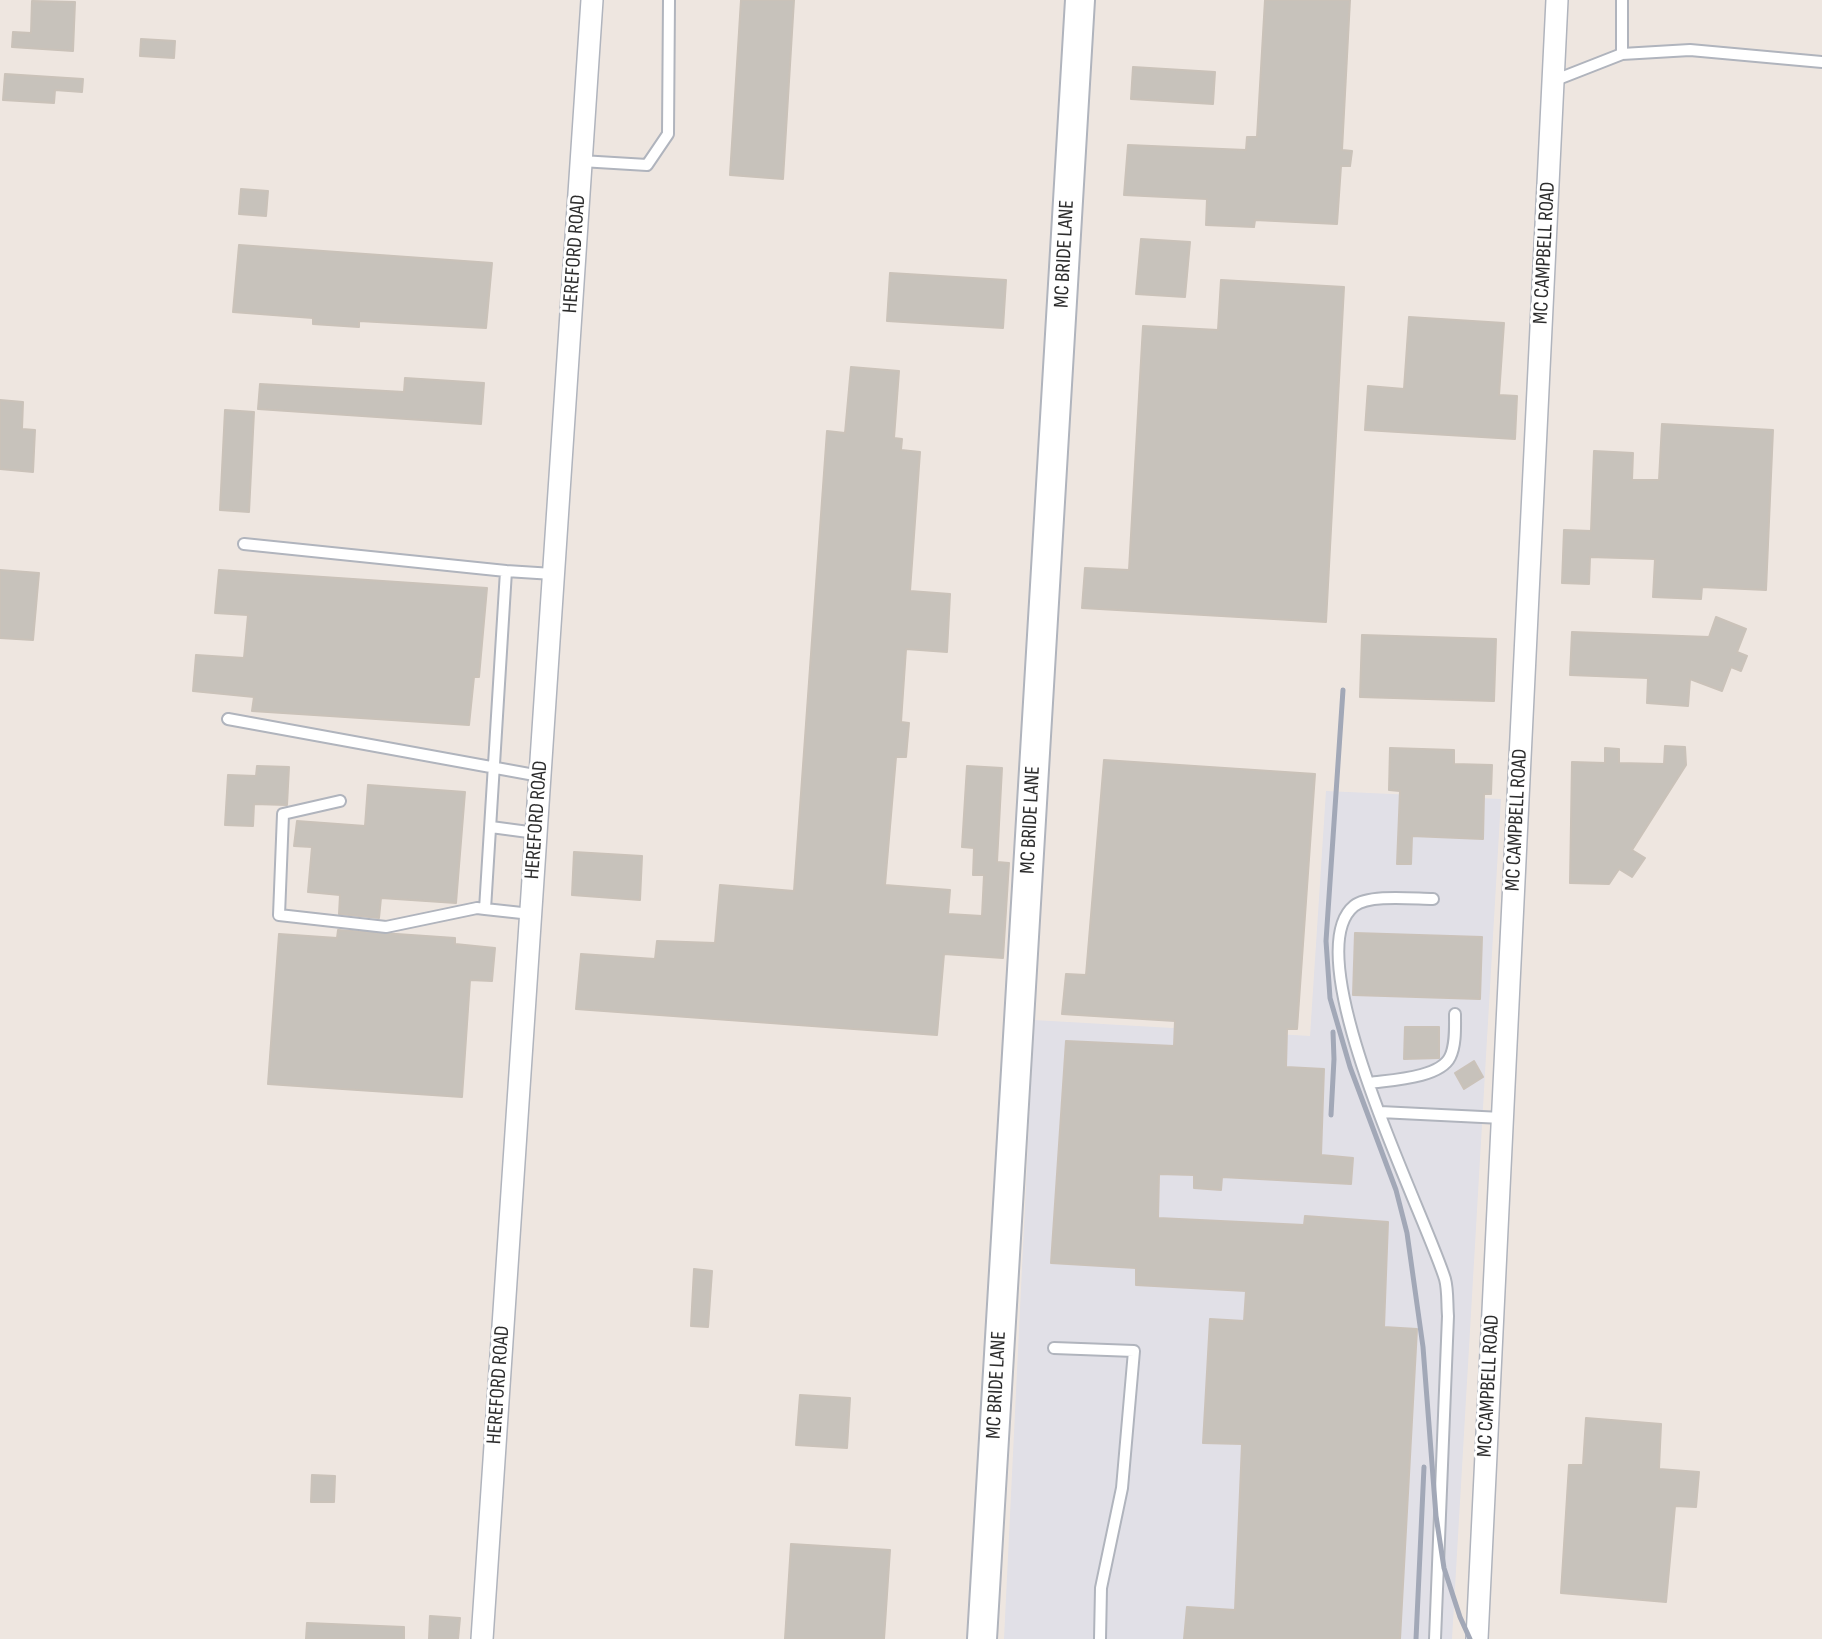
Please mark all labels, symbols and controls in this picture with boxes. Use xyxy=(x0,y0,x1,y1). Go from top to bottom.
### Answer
street label: MC CAMPBELL ROAD xyxy=(1529,181,1561,325)
street label: HEREFORD ROAD xyxy=(558,194,592,314)
street label: MC BRIDE LANE xyxy=(1050,199,1080,309)
street label: MC CAMPBELL ROAD xyxy=(1501,748,1533,892)
street label: HEREFORD ROAD xyxy=(520,760,554,880)
street label: MC BRIDE LANE xyxy=(1016,765,1046,875)
street label: MC CAMPBELL ROAD xyxy=(1473,1314,1505,1458)
street label: HEREFORD ROAD xyxy=(482,1325,516,1445)
street label: MC BRIDE LANE xyxy=(982,1330,1012,1440)

